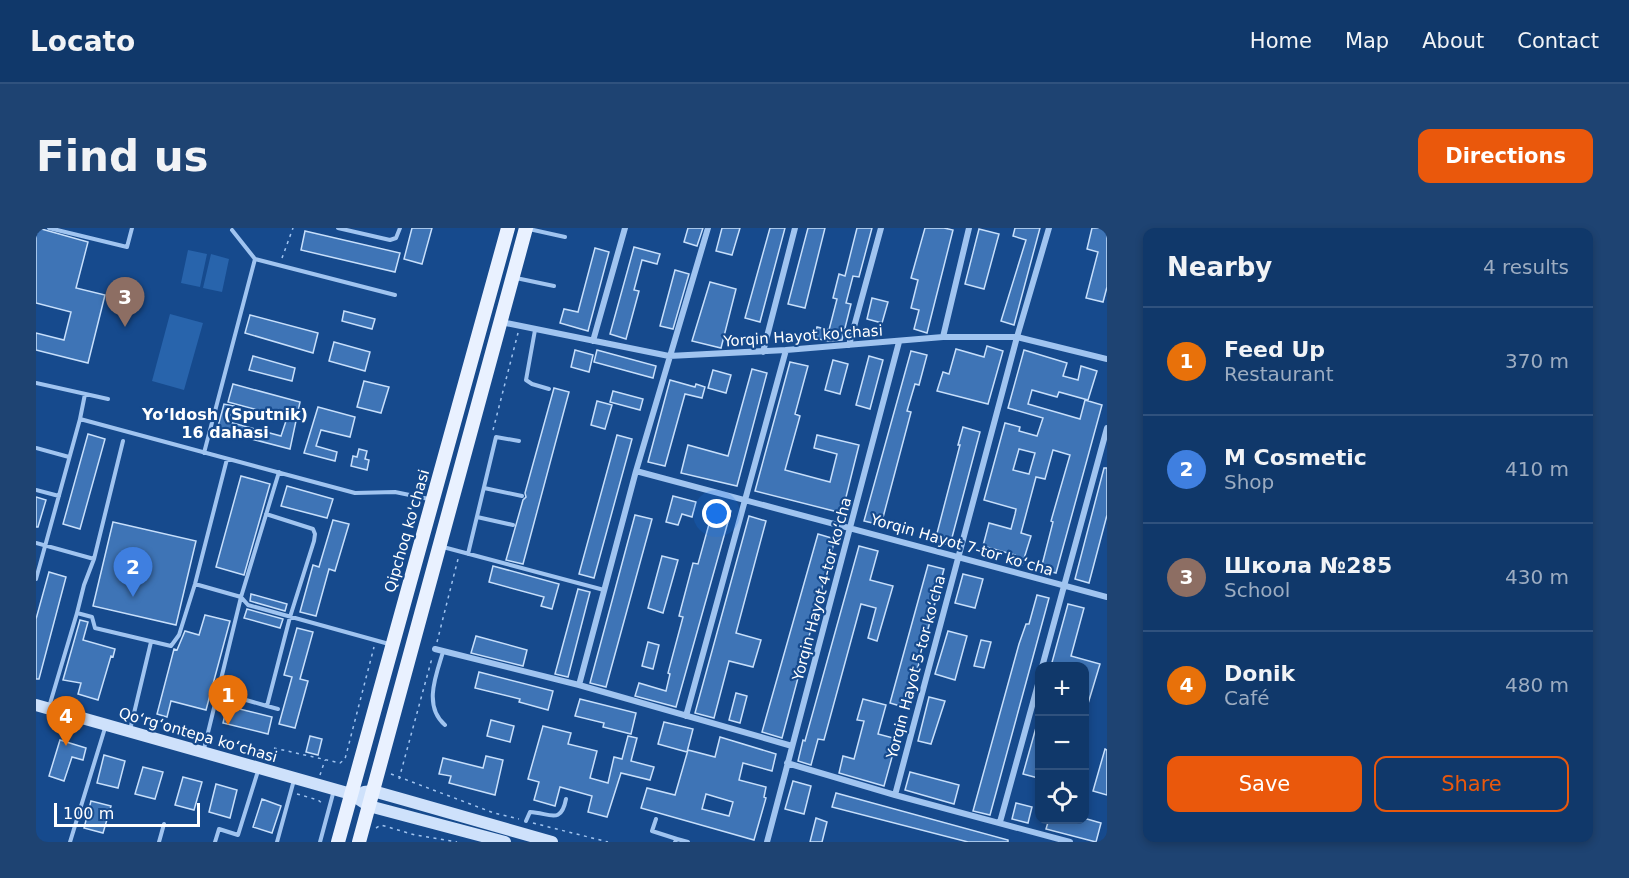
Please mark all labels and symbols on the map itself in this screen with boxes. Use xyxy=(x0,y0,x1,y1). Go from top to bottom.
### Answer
pin: 3 xyxy=(106,278,145,327)
street label: Yorqin Hayot ko'chasi xyxy=(722,321,883,351)
district label: Yo‘ldosh (Sputnik) 16 dahasi xyxy=(141,405,308,442)
street label: Qipchoq ko'chasi xyxy=(381,467,433,595)
street label: Yorqin Hayot 4-tor koʻcha xyxy=(789,495,855,684)
your location xyxy=(702,499,731,528)
street label: Yorqin Hayot 7-tor koʻcha xyxy=(868,510,1056,580)
pin: 2 xyxy=(114,548,152,597)
street label: Yorqin Hayot 5-tor koʻcha xyxy=(883,573,949,762)
pin: 1 xyxy=(208,676,248,725)
pin: 4 xyxy=(46,696,86,746)
street label: Qoʻrgʻontepa koʻchasi xyxy=(117,704,279,766)
scale bar xyxy=(54,800,200,828)

